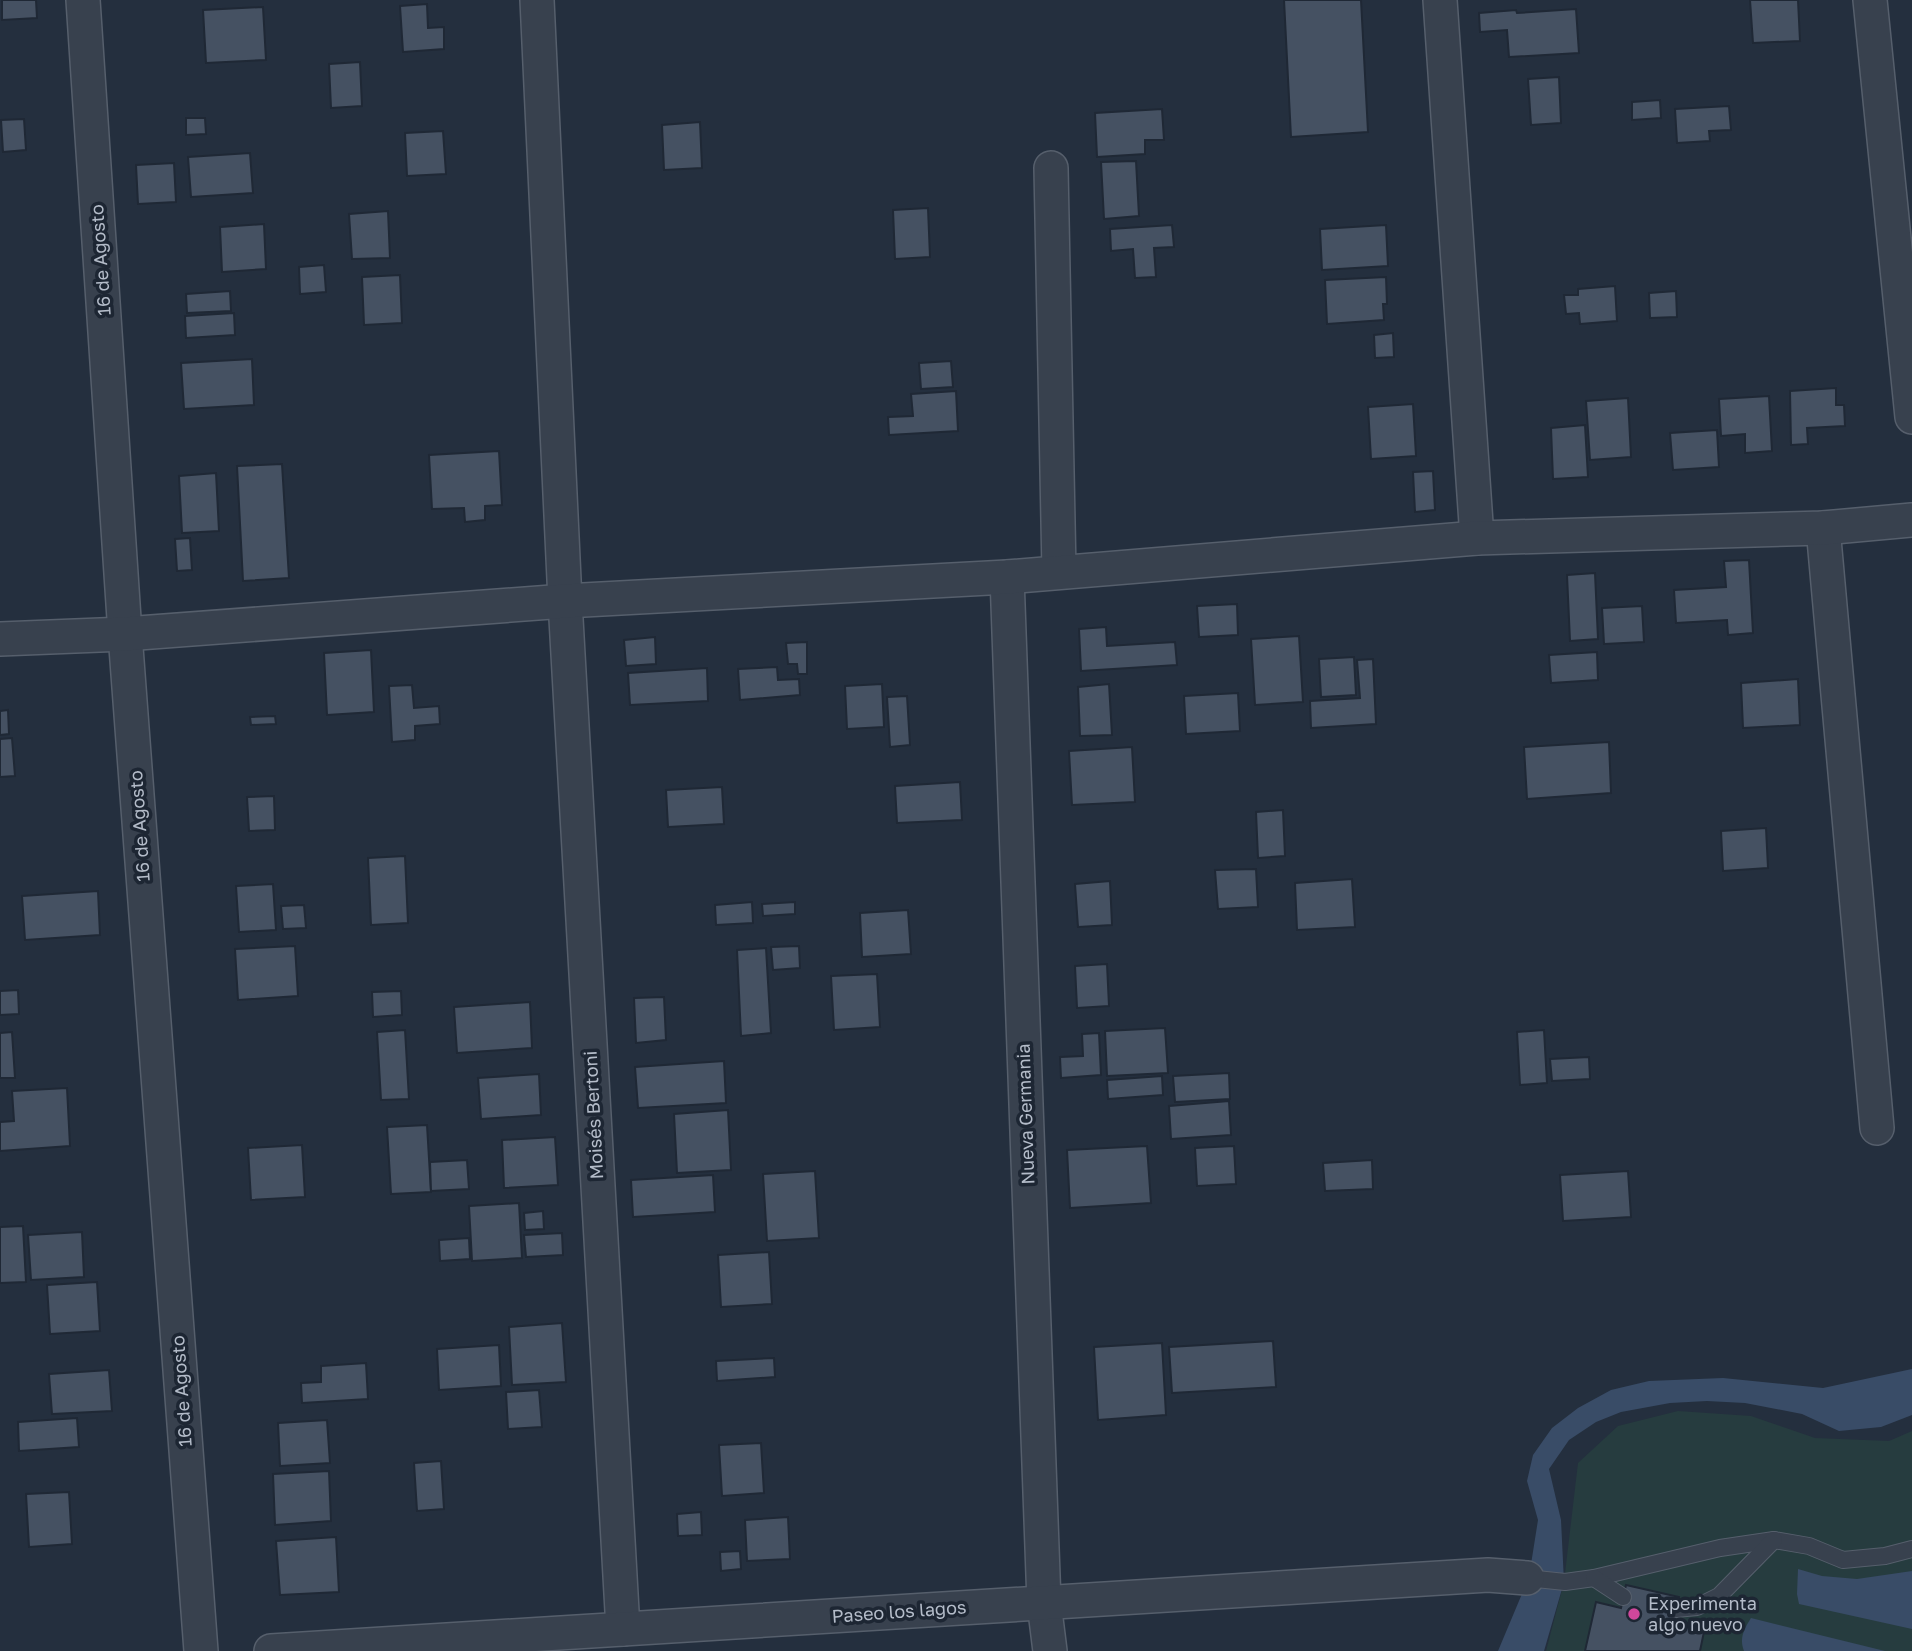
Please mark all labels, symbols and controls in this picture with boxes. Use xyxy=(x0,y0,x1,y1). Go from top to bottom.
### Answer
street label: 16 de Agosto xyxy=(85,204,115,316)
street label: 16 de Agosto xyxy=(124,770,154,882)
street label: Nueva Germania xyxy=(1012,1043,1038,1185)
street label: Moisés Bertoni xyxy=(579,1050,607,1180)
street label: 16 de Agosto xyxy=(166,1335,196,1447)
place label: Experimenta algo nuevo xyxy=(1648,1592,1757,1635)
street label: Paseo los lagos xyxy=(831,1595,967,1627)
marker: Experimenta algo nuevo xyxy=(1626,1606,1642,1622)

